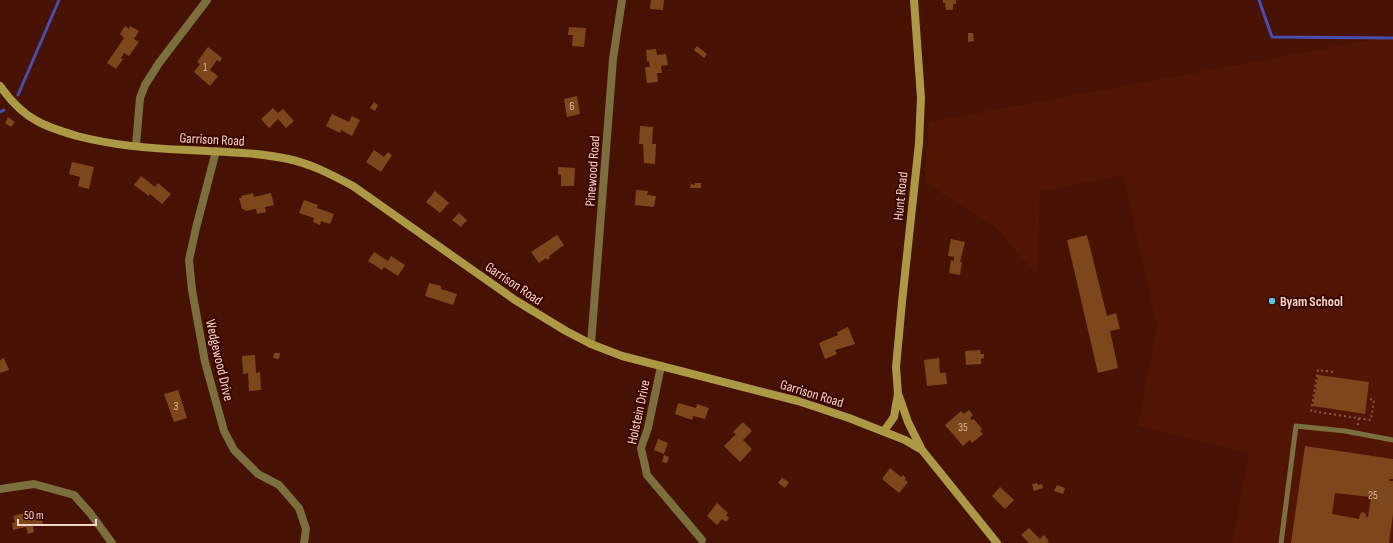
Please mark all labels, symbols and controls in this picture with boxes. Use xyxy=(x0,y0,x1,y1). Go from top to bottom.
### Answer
house number: 1 xyxy=(203,60,208,75)
house number: 6 xyxy=(569,99,575,114)
street label: Garrison Road xyxy=(179,129,245,150)
street label: Pinewood Road xyxy=(582,135,603,207)
street label: Hunt Road xyxy=(889,171,912,221)
street label: Garrison Road xyxy=(482,258,546,309)
place label: Byam School xyxy=(1280,293,1343,310)
marker: Byam School xyxy=(1267,296,1277,306)
street label: Wedgewood Drive xyxy=(202,318,237,403)
street label: Garrison Road xyxy=(778,376,846,411)
street label: Holstein Drive xyxy=(623,378,654,446)
house number: 3 xyxy=(173,399,179,414)
house number: 35 xyxy=(958,420,968,435)
house number: 25 xyxy=(1368,488,1378,503)
scale bar xyxy=(18,501,96,527)
text: 50 m xyxy=(24,508,44,523)

